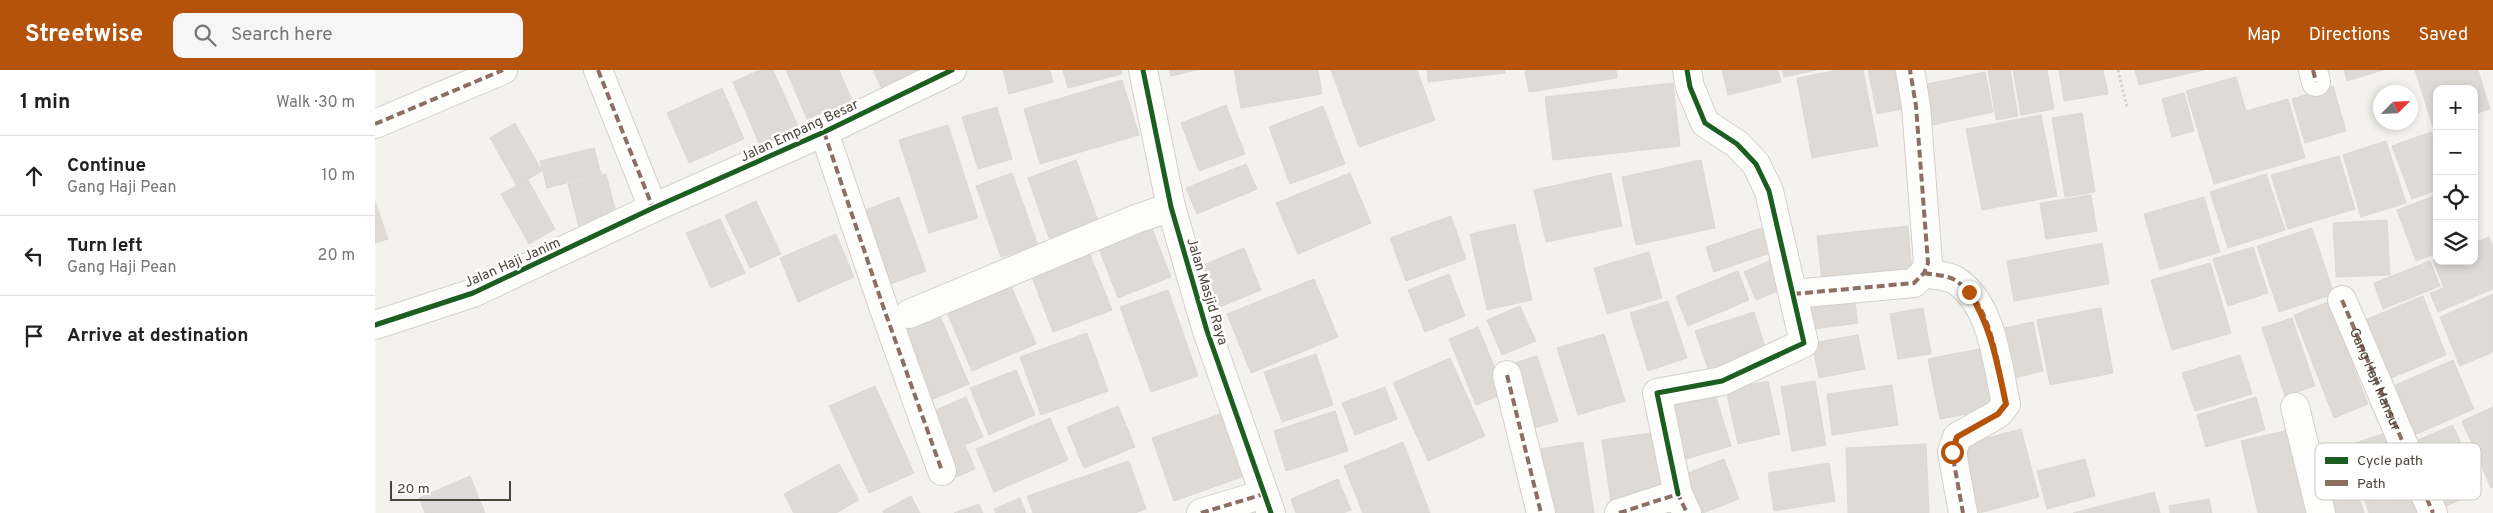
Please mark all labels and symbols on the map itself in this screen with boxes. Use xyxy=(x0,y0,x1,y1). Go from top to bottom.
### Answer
north arrow xyxy=(2373,85,2418,130)
street label: Jalan Empang Besar xyxy=(738,96,862,166)
street label: Jalan Haji Janim xyxy=(462,235,563,292)
street label: Jalan Masjid Raya xyxy=(1182,236,1231,347)
route end xyxy=(1958,281,1981,304)
street label: Gang Haji Mansur xyxy=(2345,326,2404,434)
route start xyxy=(1941,441,1964,464)
legend xyxy=(2315,443,2481,500)
text: Cycle path xyxy=(2357,453,2423,470)
text: Path xyxy=(2357,476,2386,493)
scale bar xyxy=(390,478,511,501)

